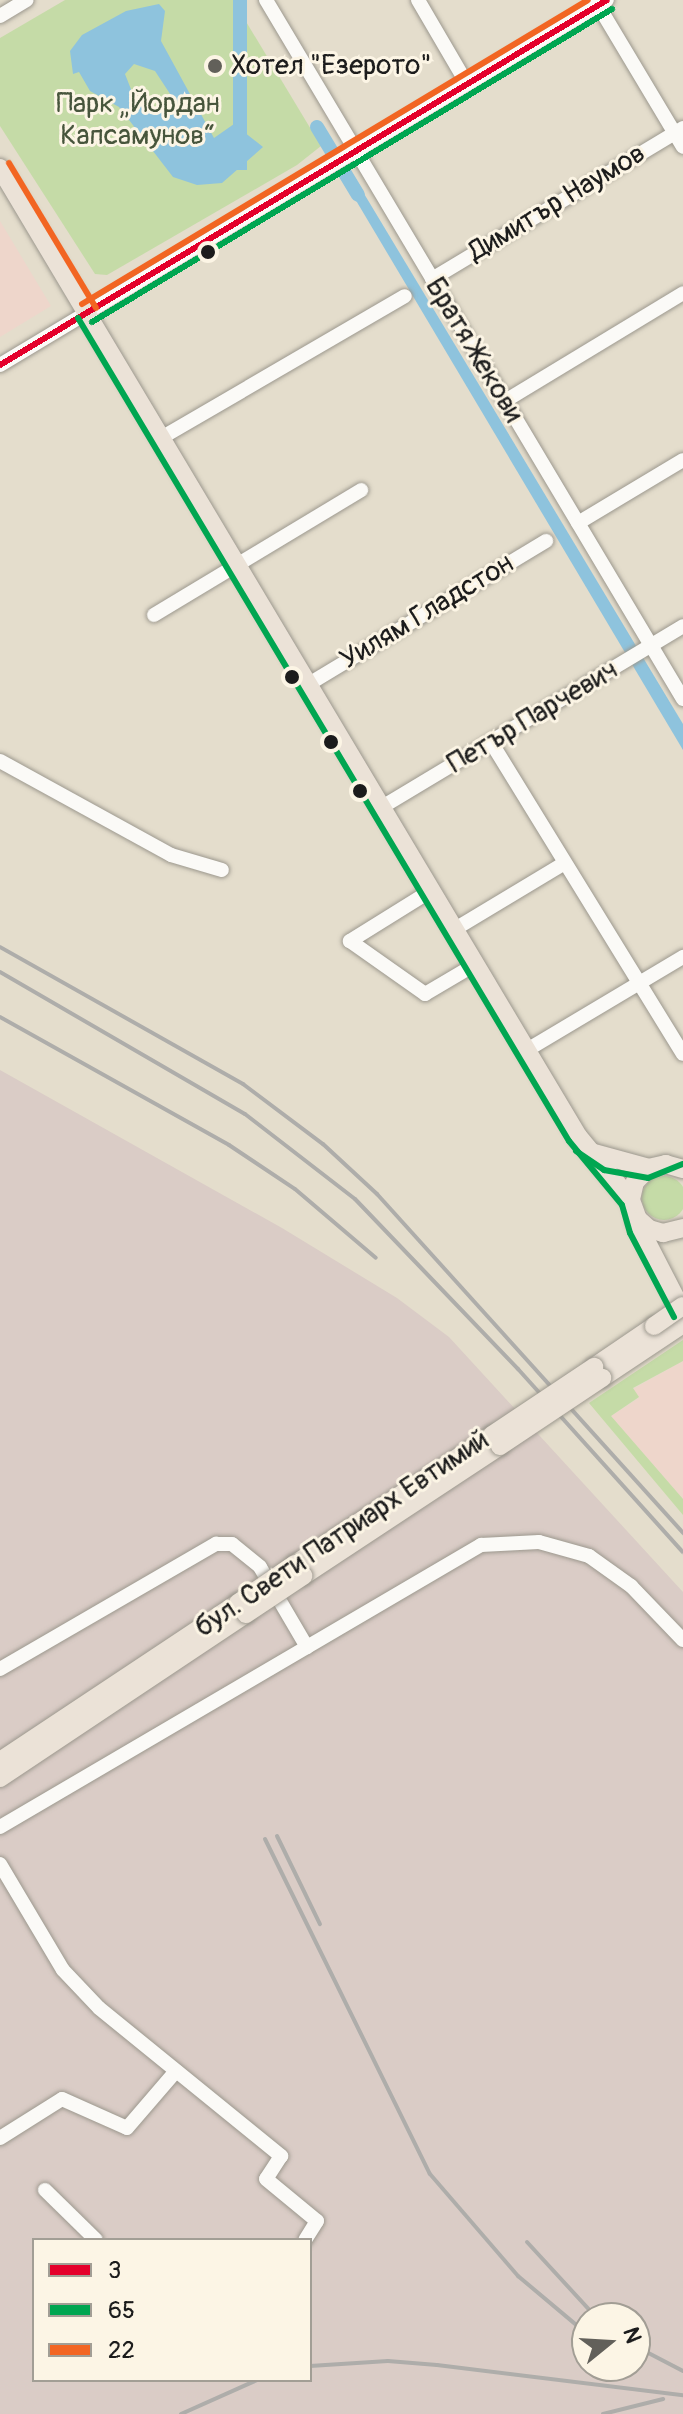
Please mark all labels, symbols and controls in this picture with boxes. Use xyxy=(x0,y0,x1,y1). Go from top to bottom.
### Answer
place label: Хотел "Езерото" xyxy=(231,49,432,83)
marker: Хотел "Езерото" xyxy=(206,57,224,75)
park label: Парк „Йордан Капсамунов“ xyxy=(56,87,220,153)
street label: Димитър Наумов xyxy=(462,137,652,269)
unlabelled marker xyxy=(200,244,216,260)
street label: Братя Жекови xyxy=(418,272,530,428)
street label: Уилям Гладстон xyxy=(334,547,520,677)
street label: Петър Парчевич xyxy=(442,653,624,781)
unlabelled marker xyxy=(284,669,300,685)
unlabelled marker xyxy=(323,734,339,750)
unlabelled marker xyxy=(352,783,368,799)
street label: бул. Свети Патриарх Евтимий xyxy=(189,1423,495,1645)
legend xyxy=(32,2238,312,2382)
text: 3 xyxy=(108,2256,121,2285)
text: 65 xyxy=(108,2296,135,2325)
north arrow xyxy=(571,2302,651,2382)
text: N xyxy=(616,2324,648,2347)
text: 22 xyxy=(108,2336,135,2365)

